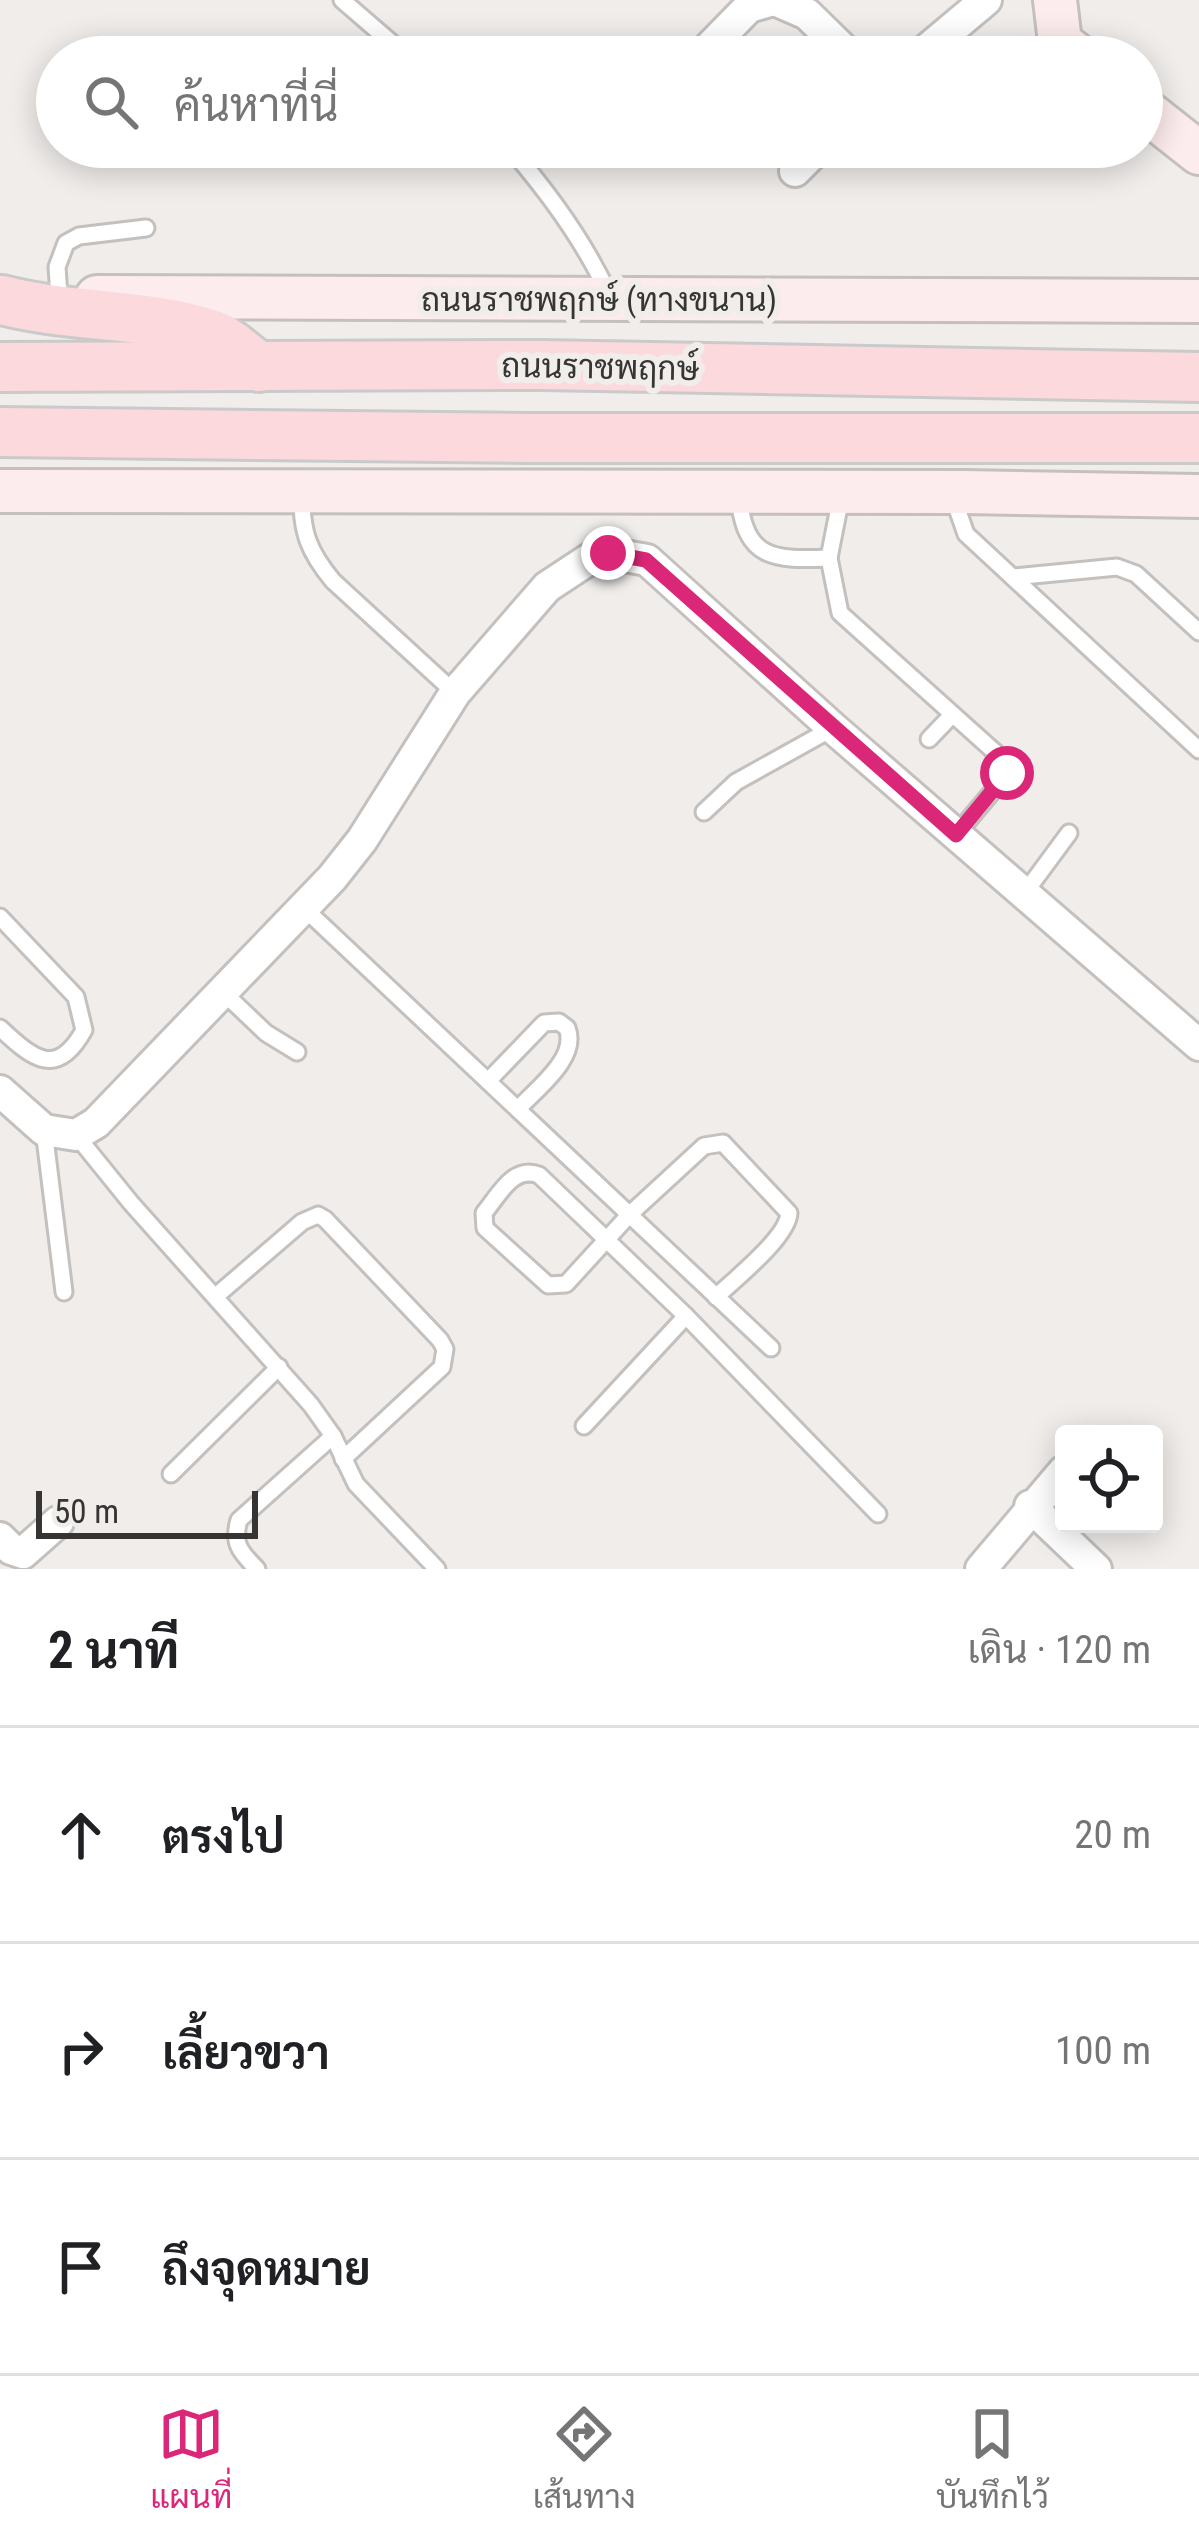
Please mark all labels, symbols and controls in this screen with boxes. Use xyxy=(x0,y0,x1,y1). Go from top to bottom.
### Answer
search box xyxy=(36,36,1163,168)
icon: search xyxy=(78,69,144,135)
text: ค้นหาที่นี่ xyxy=(174,79,338,132)
street label: ถนนราชพฤกษ์ (ทางขนาน) xyxy=(421,280,777,319)
street label: ถนนราชพฤกษ์ xyxy=(501,346,700,388)
route end xyxy=(581,526,635,580)
route start xyxy=(980,746,1034,800)
map controls xyxy=(1055,1425,1163,1533)
button: locate xyxy=(1055,1425,1163,1533)
scale bar xyxy=(36,1485,258,1538)
text: 50 m xyxy=(54,1492,119,1531)
text: 2 นาที xyxy=(48,1621,179,1680)
text: เดิน · 120 m xyxy=(968,1627,1151,1673)
icon: ahead xyxy=(48,1802,114,1868)
text: ตรงไป xyxy=(162,1811,285,1864)
text: 20 m xyxy=(1074,1812,1151,1858)
icon: right xyxy=(48,2018,114,2084)
text: เลี้ยวขวา xyxy=(162,2027,330,2080)
text: 100 m xyxy=(1055,2028,1151,2074)
icon: arrive xyxy=(48,2234,114,2300)
text: ถึงจุดหมาย xyxy=(162,2243,371,2296)
tab: แผนที่ xyxy=(150,2401,232,2516)
tab: เส้นทาง xyxy=(533,2401,636,2516)
tab: บันทึกไว้ xyxy=(936,2401,1049,2516)

